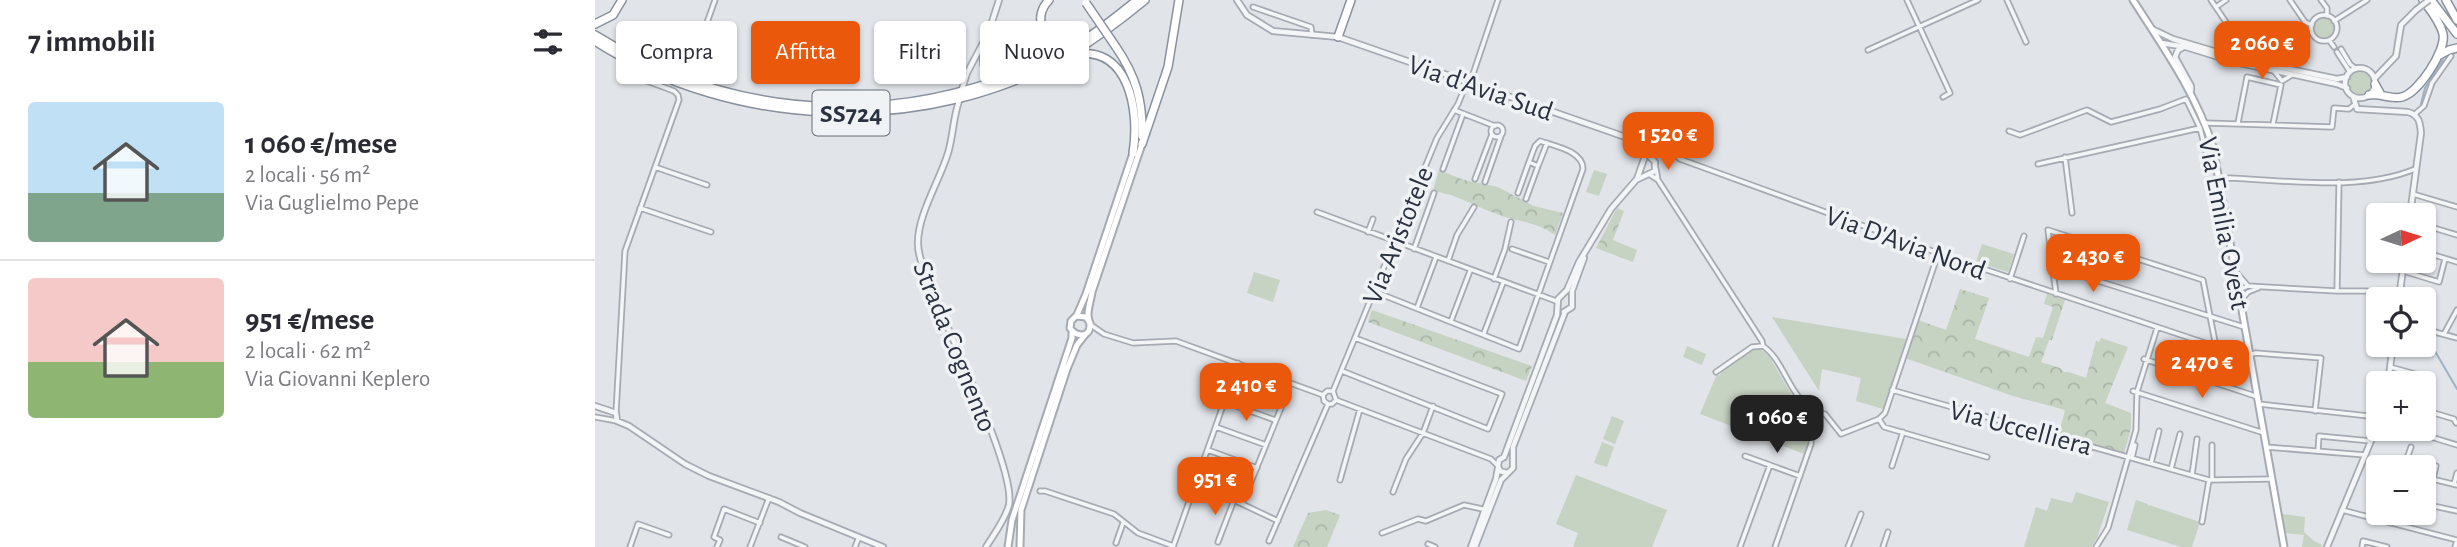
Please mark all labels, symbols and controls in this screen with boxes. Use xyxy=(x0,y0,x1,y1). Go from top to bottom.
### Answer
chip: Compra xyxy=(616,21,737,84)
chip: Affitta xyxy=(751,21,860,84)
chip: Filtri xyxy=(874,21,966,84)
chip: Nuovo xyxy=(980,21,1089,84)
pin: 2 060 € xyxy=(2197,22,2327,81)
icon: filters xyxy=(529,23,567,61)
text: 7 immobili xyxy=(28,27,156,57)
text: 2 060 € xyxy=(2230,32,2294,55)
street label: Via d'Avia Sud xyxy=(1404,51,1556,127)
road number: SS724 xyxy=(813,90,889,136)
pin: 1 520 € xyxy=(1603,113,1733,172)
text: 1 520 € xyxy=(1639,123,1697,146)
text: 1 060 €/mese xyxy=(245,129,397,159)
icon: home xyxy=(84,130,168,214)
street label: Via Emilia Ovest xyxy=(2193,135,2254,312)
street label: Via Aristotele xyxy=(1359,163,1439,309)
text: 2 locali · 56 m² xyxy=(245,164,370,187)
text: Via Guglielmo Pepe xyxy=(245,192,419,215)
street label: Via D'Avia Nord xyxy=(1822,202,1989,286)
north arrow xyxy=(2366,203,2436,273)
map controls xyxy=(2366,203,2436,525)
pin: 2 430 € xyxy=(2028,234,2158,294)
text: 2 430 € xyxy=(2062,245,2124,268)
street label: Strada Cognento xyxy=(907,257,1001,436)
button: locate xyxy=(2366,287,2436,357)
text: 951 €/mese xyxy=(245,305,374,335)
icon: home xyxy=(84,306,168,390)
text: 2 locali · 62 m² xyxy=(245,340,371,363)
pin: 2 470 € xyxy=(2137,340,2267,400)
text: 2 470 € xyxy=(2171,351,2233,374)
pin: 2 410 € xyxy=(1181,364,1311,423)
text: Via Giovanni Keplero xyxy=(245,368,430,391)
button: + xyxy=(2366,371,2436,441)
text: 2 410 € xyxy=(1216,374,1276,397)
pin: 1 060 € xyxy=(1712,396,1842,455)
street label: Via Uccelliera xyxy=(1946,396,2095,461)
text: 1 060 € xyxy=(1746,406,1808,429)
button: − xyxy=(2366,455,2436,525)
pin: 951 € xyxy=(1166,458,1264,517)
text: 951 € xyxy=(1193,468,1237,491)

